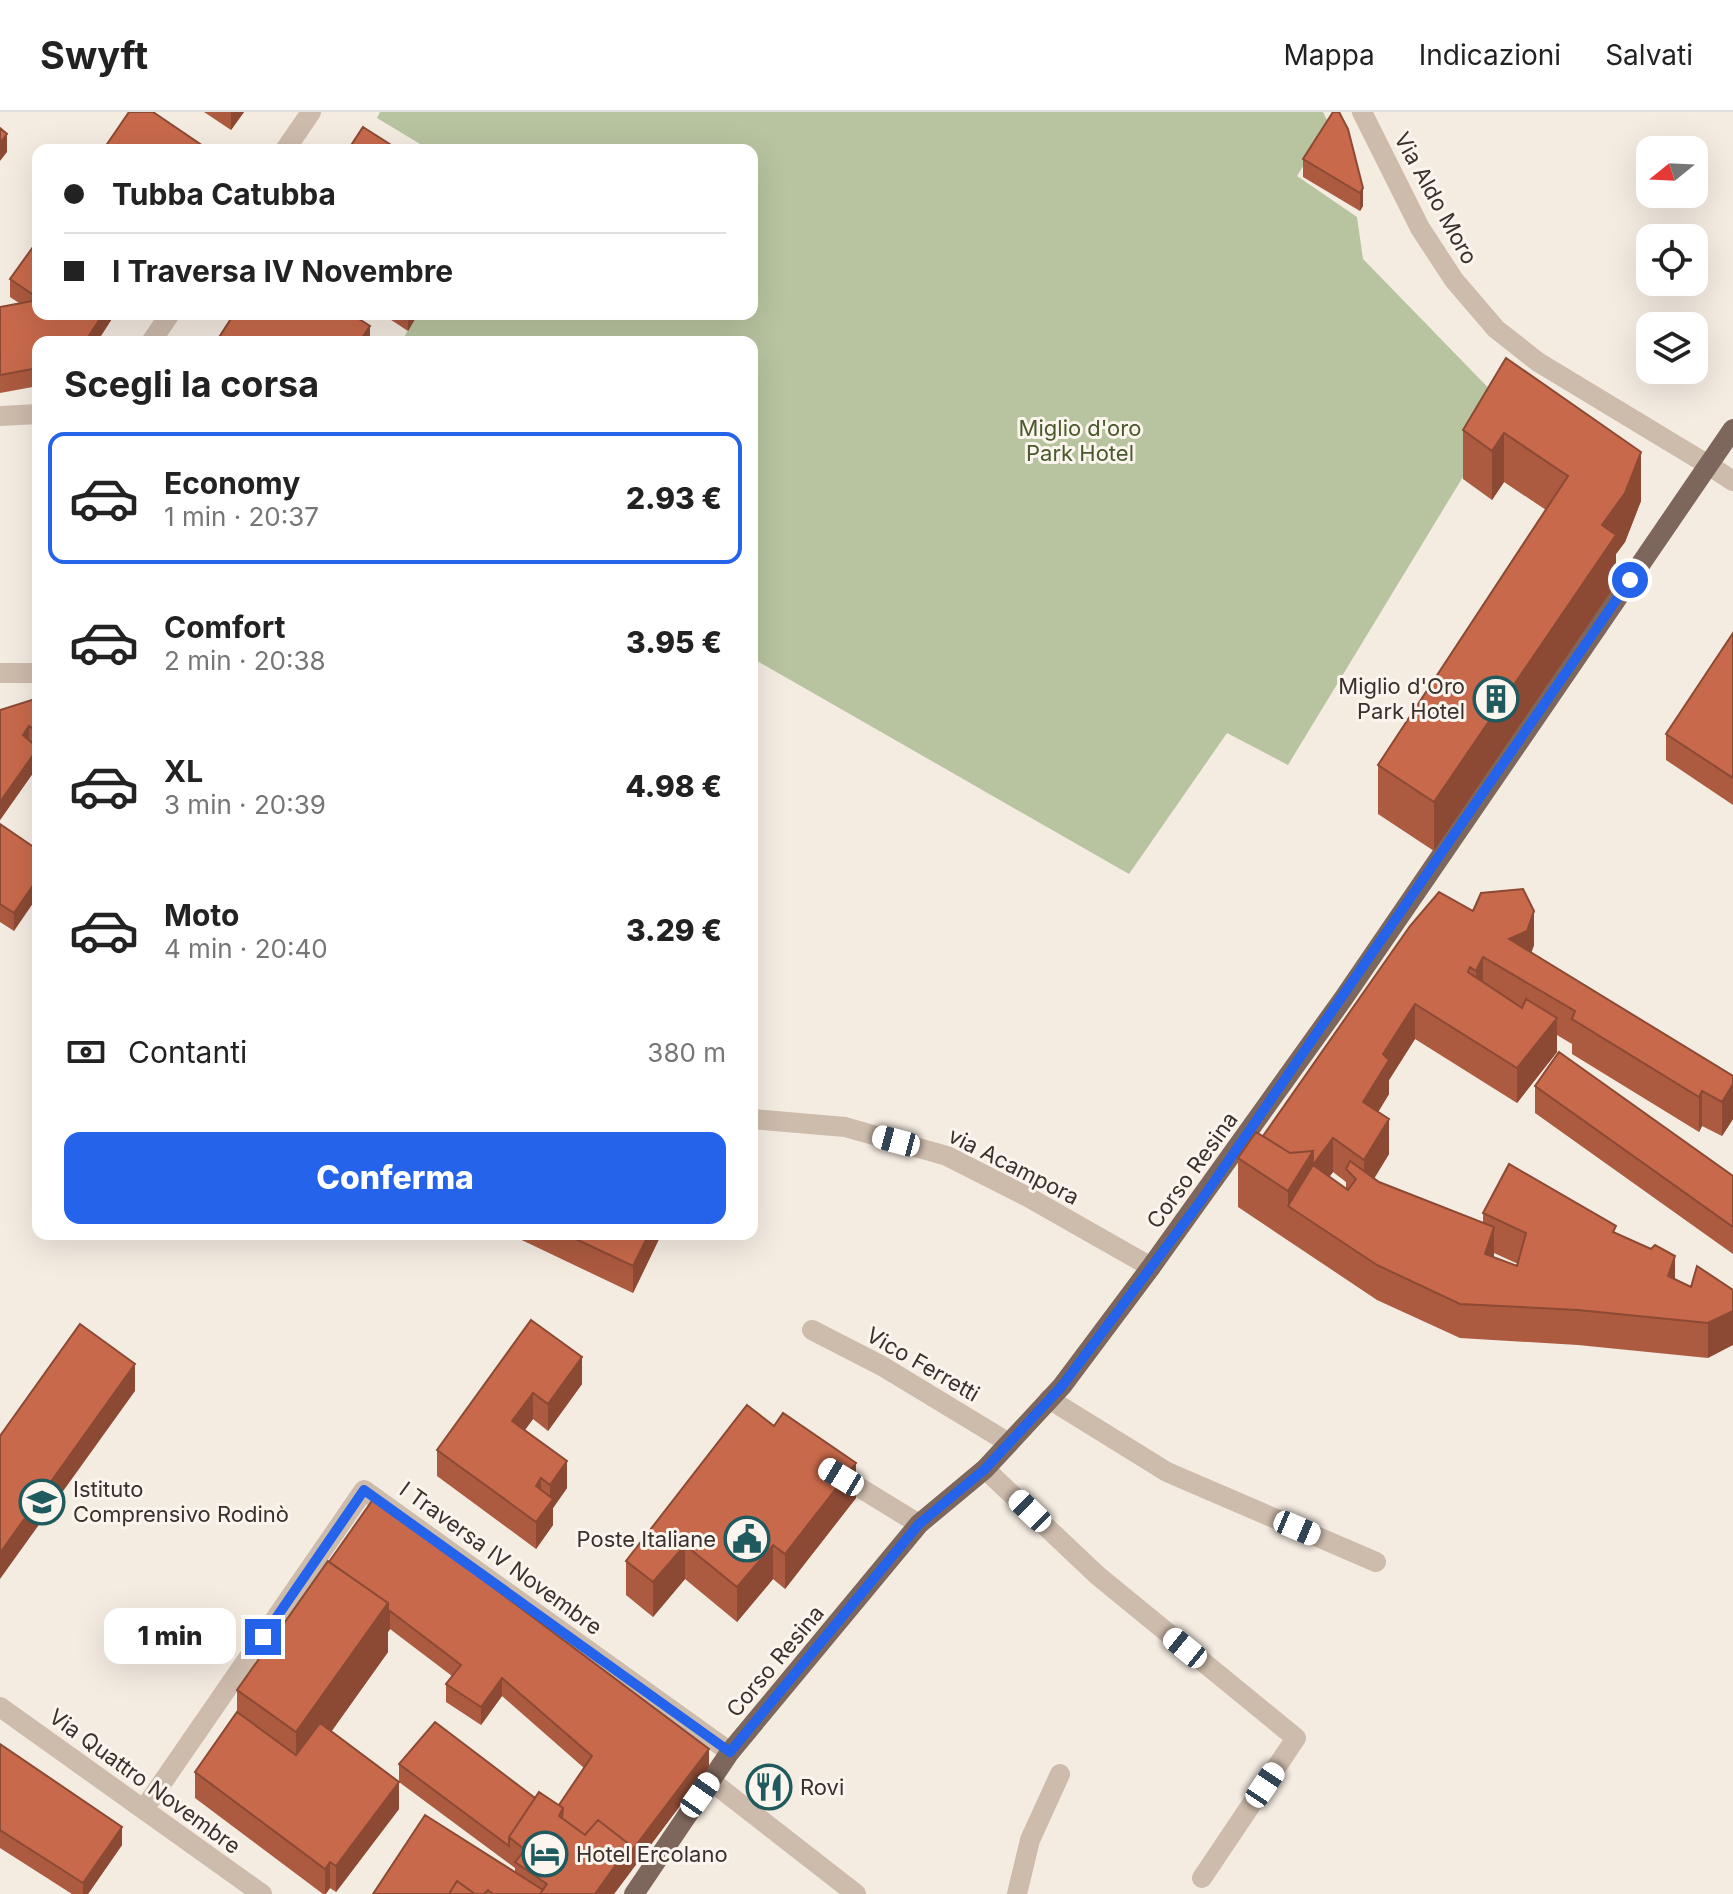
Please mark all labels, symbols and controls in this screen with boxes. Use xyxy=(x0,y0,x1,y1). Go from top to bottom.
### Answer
text: Swyft xyxy=(40,32,148,78)
text: Mappa xyxy=(1283,38,1375,72)
text: Indicazioni xyxy=(1419,38,1561,72)
text: Salvati xyxy=(1605,38,1693,72)
street label: Via Aldo Moro xyxy=(1389,128,1483,268)
north arrow xyxy=(1636,136,1708,208)
map controls xyxy=(1636,136,1708,384)
text: Tubba Catubba xyxy=(112,176,336,212)
button: locate xyxy=(1636,224,1708,296)
text: I Traversa IV Novembre xyxy=(112,253,453,289)
button: layers xyxy=(1636,312,1708,384)
text: Scegli la corsa xyxy=(64,362,319,406)
park label: Miglio d'oro Park Hotel xyxy=(1019,415,1141,466)
icon: car xyxy=(68,462,140,534)
text: Economy xyxy=(164,465,300,501)
text: 2.93 € xyxy=(626,480,722,516)
text: 1 min · 20:37 xyxy=(164,501,319,532)
route start xyxy=(1612,562,1648,598)
icon: car xyxy=(68,606,140,678)
text: Comfort xyxy=(164,609,285,645)
text: 3.95 € xyxy=(626,624,722,660)
text: 2 min · 20:38 xyxy=(164,645,326,676)
place label: Miglio d'Oro Park Hotel xyxy=(1338,673,1465,724)
building icon: Miglio d'Oro Park Hotel xyxy=(1472,675,1520,723)
icon: car xyxy=(68,750,140,822)
text: XL xyxy=(164,753,203,789)
text: 4.98 € xyxy=(625,768,722,804)
text: 3 min · 20:39 xyxy=(164,789,326,820)
icon: car xyxy=(68,894,140,966)
text: Moto xyxy=(164,897,239,933)
text: 3.29 € xyxy=(626,912,722,948)
text: 4 min · 20:40 xyxy=(164,933,328,964)
icon: cash xyxy=(64,1030,108,1074)
text: Contanti xyxy=(128,1034,247,1070)
text: 380 m xyxy=(647,1037,726,1068)
street label: Corso Resina xyxy=(1141,1107,1243,1233)
street label: via Acampora xyxy=(944,1122,1084,1210)
car xyxy=(870,1123,922,1159)
button: Conferma xyxy=(64,1132,726,1224)
street label: Vico Ferretti xyxy=(862,1321,984,1407)
car xyxy=(814,1454,868,1500)
place label: Istituto Comprensivo Rodinò xyxy=(73,1476,289,1527)
street label: I Traversa IV Novembre xyxy=(395,1476,607,1640)
school or university icon: Istituto Comprensivo Rodinò xyxy=(18,1478,66,1526)
car xyxy=(1004,1486,1056,1536)
car xyxy=(1270,1508,1324,1548)
public building icon: Poste Italiane xyxy=(723,1515,771,1563)
place label: Poste Italiane xyxy=(577,1526,716,1552)
street label: Corso Resina xyxy=(721,1600,829,1722)
callout: 1 min xyxy=(103,1609,235,1665)
route end xyxy=(245,1619,281,1655)
text: 1 min xyxy=(137,1620,203,1651)
car xyxy=(1159,1624,1211,1672)
street label: Via Quattro Novembre xyxy=(44,1703,246,1859)
car xyxy=(1242,1758,1288,1812)
restaurant icon: Rovi xyxy=(745,1763,793,1811)
car xyxy=(676,1768,724,1822)
place label: Rovi xyxy=(800,1774,844,1800)
hotel icon: Hotel Ercolano xyxy=(521,1830,569,1878)
place label: Hotel Ercolano xyxy=(576,1841,728,1867)

